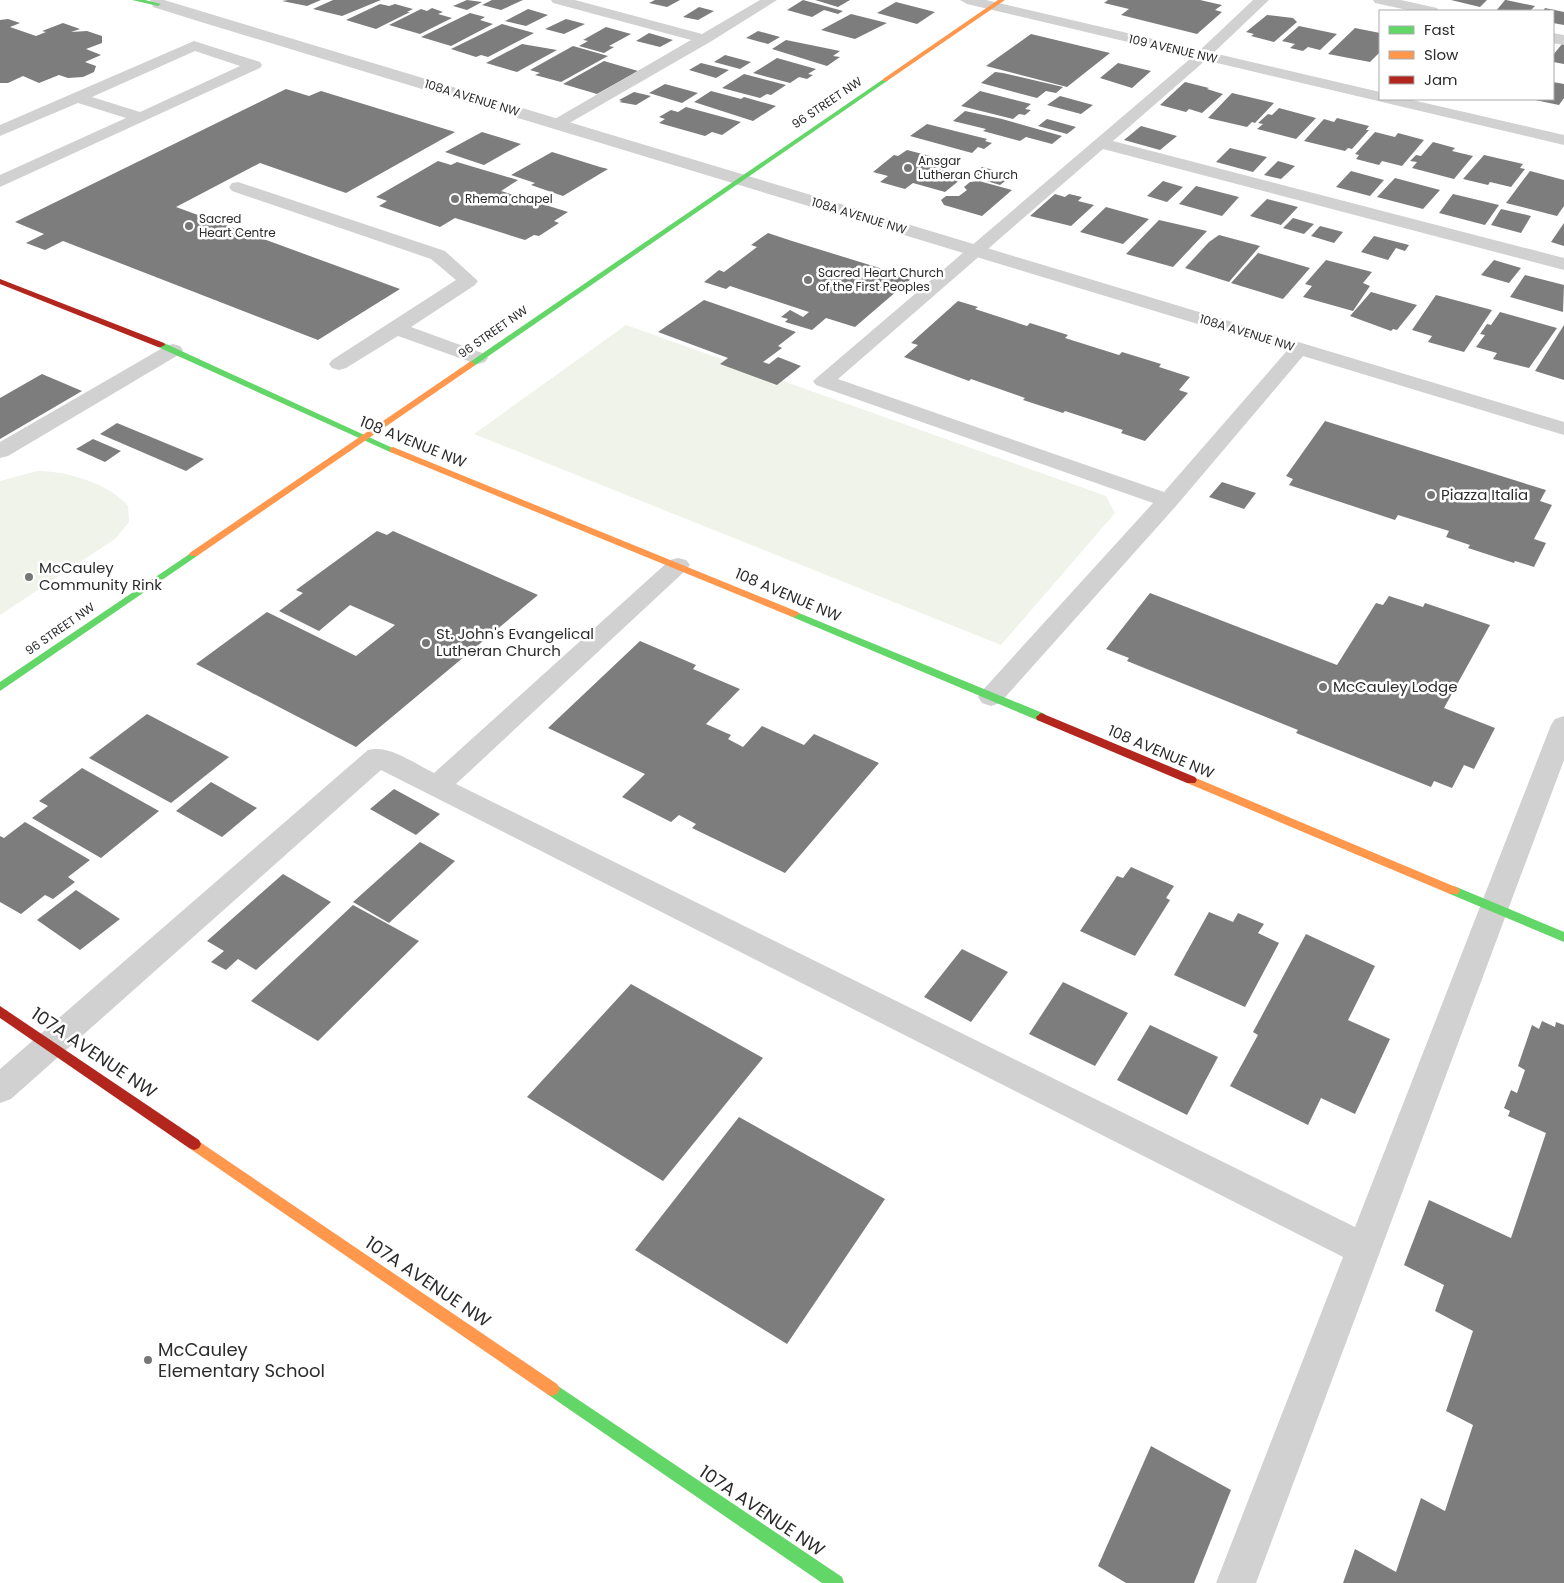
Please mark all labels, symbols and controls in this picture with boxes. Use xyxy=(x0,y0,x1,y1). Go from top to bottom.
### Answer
legend xyxy=(1379,10,1554,100)
text: Fast xyxy=(1424,19,1455,40)
street label: 109 AVENUE NW xyxy=(1127,30,1219,67)
text: Slow xyxy=(1424,44,1459,65)
text: Jam xyxy=(1424,69,1458,90)
street label: 96 STREET NW xyxy=(788,73,865,132)
street label: 108A AVENUE NW xyxy=(422,75,522,120)
place label: Ansgar Lutheran Church xyxy=(918,152,1018,183)
marker: Ansgar Lutheran Church xyxy=(902,162,914,174)
place label: Rhema chapel xyxy=(465,190,553,207)
marker: Rhema chapel xyxy=(449,193,461,205)
street label: 108A AVENUE NW xyxy=(809,193,909,238)
place label: Sacred Heart Centre xyxy=(199,210,276,241)
marker: Sacred Heart Centre xyxy=(183,220,195,232)
place label: Sacred Heart Church of the First Peoples xyxy=(818,264,944,295)
marker: Sacred Heart Church of the First Peoples xyxy=(802,274,814,286)
street label: 96 STREET NW xyxy=(455,301,531,362)
street label: 108A AVENUE NW xyxy=(1197,310,1297,355)
street label: 108 AVENUE NW xyxy=(357,411,470,473)
place label: Piazza Italia xyxy=(1441,484,1528,505)
marker: Piazza Italia xyxy=(1425,489,1437,501)
place label: McCauley Community Rink xyxy=(39,557,162,595)
street label: 108 AVENUE NW xyxy=(732,563,845,626)
marker: McCauley Community Rink xyxy=(23,571,35,583)
street label: 96 STREET NW xyxy=(22,598,98,659)
place label: St. John's Evangelical Lutheran Church xyxy=(436,623,594,661)
marker: St. John's Evangelical Lutheran Church xyxy=(420,637,432,649)
place label: McCauley Lodge xyxy=(1333,676,1457,697)
marker: McCauley Lodge xyxy=(1317,681,1329,693)
street label: 108 AVENUE NW xyxy=(1105,720,1218,783)
street label: 107A AVENUE NW xyxy=(27,1001,162,1104)
street label: 107A AVENUE NW xyxy=(361,1230,496,1333)
place label: McCauley Elementary School xyxy=(158,1337,325,1383)
marker: McCauley Elementary School xyxy=(142,1354,154,1366)
street label: 107A AVENUE NW xyxy=(695,1459,830,1562)

